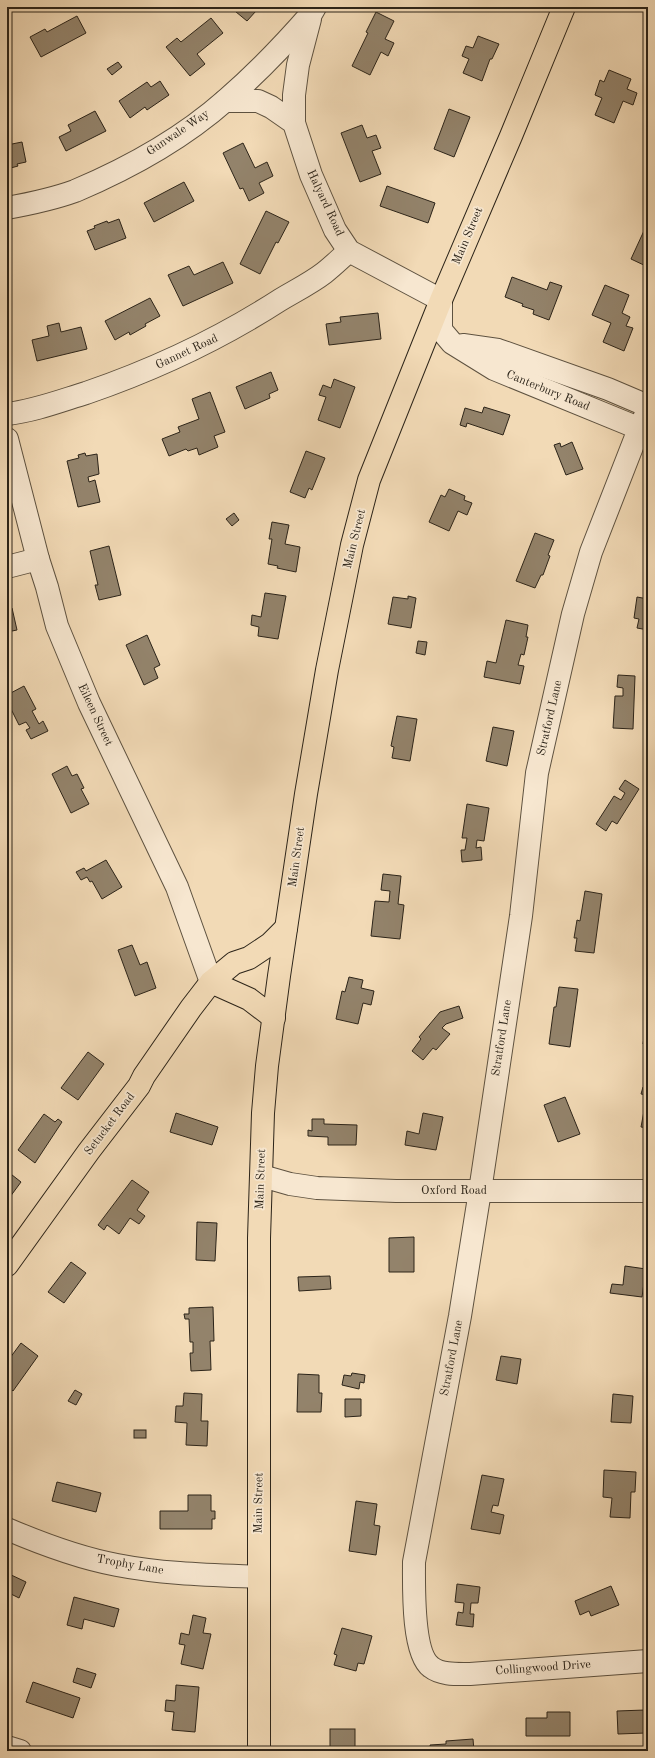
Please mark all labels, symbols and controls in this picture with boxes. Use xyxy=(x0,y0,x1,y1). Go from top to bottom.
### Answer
street label: Gunwale Way xyxy=(145,107,212,158)
street label: Halyard Road xyxy=(304,168,346,238)
street label: Main Street xyxy=(451,206,485,266)
street label: Gannet Road xyxy=(154,332,220,372)
street label: Canterbury Road xyxy=(504,369,592,413)
street label: Main Street xyxy=(342,508,368,570)
street label: Stratford Lane xyxy=(535,679,565,757)
street label: Eileen Street xyxy=(75,682,115,748)
street label: Main Street xyxy=(287,826,307,888)
street label: Stratford Lane xyxy=(490,999,514,1077)
street label: Setucket Road xyxy=(83,1090,137,1158)
street label: Main Street xyxy=(254,1148,268,1210)
street label: Oxford Road xyxy=(421,1185,487,1197)
street label: Stratford Lane xyxy=(439,1319,465,1397)
street label: Main Street xyxy=(252,1472,266,1534)
street label: Trophy Lane xyxy=(96,1553,165,1577)
street label: Collingwood Drive xyxy=(495,1659,592,1677)

